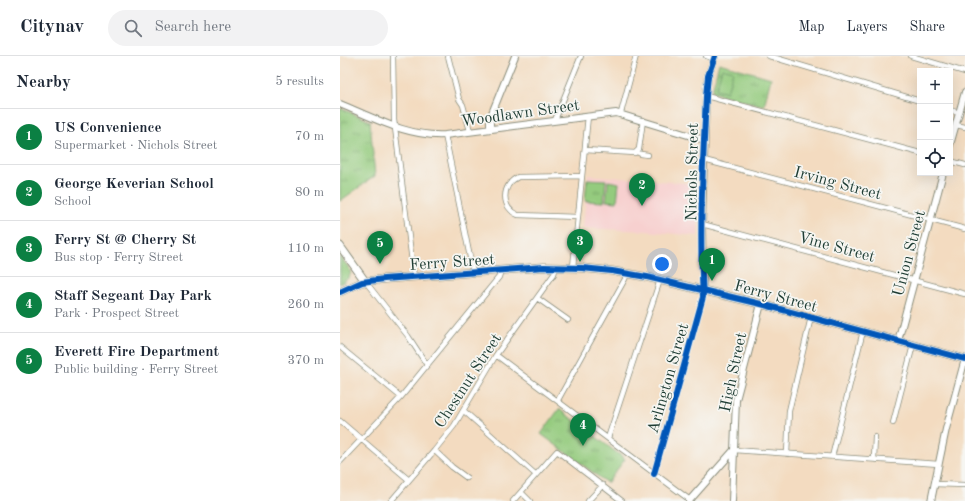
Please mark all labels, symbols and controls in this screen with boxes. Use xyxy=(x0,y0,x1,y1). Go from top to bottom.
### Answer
search box xyxy=(108,10,388,46)
icon: search xyxy=(122,17,144,39)
text: Citynav xyxy=(20,18,84,37)
text: Search here xyxy=(154,20,231,35)
text: Map xyxy=(799,20,825,34)
text: Layers xyxy=(847,20,888,34)
text: Share xyxy=(910,20,945,34)
map controls xyxy=(917,68,953,176)
button: + xyxy=(917,68,953,104)
text: Nearby xyxy=(16,74,71,91)
text: 5 results xyxy=(275,75,324,88)
street label: Woodlawn Street xyxy=(460,98,581,130)
button: − xyxy=(917,104,953,140)
text: US Convenience xyxy=(54,121,162,136)
street label: Nichols Street xyxy=(684,122,702,221)
text: 1 xyxy=(25,130,33,143)
text: 70 m xyxy=(295,130,324,143)
text: Supermarket · Nichols Street xyxy=(54,139,217,152)
button: locate xyxy=(917,140,953,176)
street label: Irving Street xyxy=(792,165,883,203)
pin: 2 xyxy=(629,173,655,206)
text: George Keverian School xyxy=(54,177,214,192)
text: 2 xyxy=(25,186,33,199)
text: 80 m xyxy=(295,186,324,199)
text: School xyxy=(54,195,91,208)
street label: Union Street xyxy=(891,208,929,299)
pin: 3 xyxy=(567,229,593,262)
street label: Vine Street xyxy=(796,230,877,266)
pin: 5 xyxy=(367,231,393,264)
text: Ferry St @ Cherry St xyxy=(54,233,196,248)
text: 3 xyxy=(25,242,33,255)
text: 110 m xyxy=(287,242,324,255)
pin: 1 xyxy=(699,248,725,281)
text: Bus stop · Ferry Street xyxy=(54,251,183,264)
street label: Ferry Street xyxy=(409,252,496,274)
your location xyxy=(652,254,672,274)
street label: Ferry Street xyxy=(732,278,819,316)
text: Staff Segeant Day Park xyxy=(54,289,212,304)
text: 4 xyxy=(25,298,33,311)
text: 260 m xyxy=(287,298,324,311)
text: Park · Prospect Street xyxy=(54,307,179,320)
street label: Arlington Street xyxy=(646,321,692,435)
street label: Chestnut Street xyxy=(432,331,505,431)
street label: High Street xyxy=(718,331,750,414)
text: Everett Fire Department xyxy=(54,345,219,360)
text: 5 xyxy=(25,354,33,367)
text: 370 m xyxy=(287,354,324,367)
text: Public building · Ferry Street xyxy=(54,363,218,376)
pin: 4 xyxy=(570,413,596,446)

